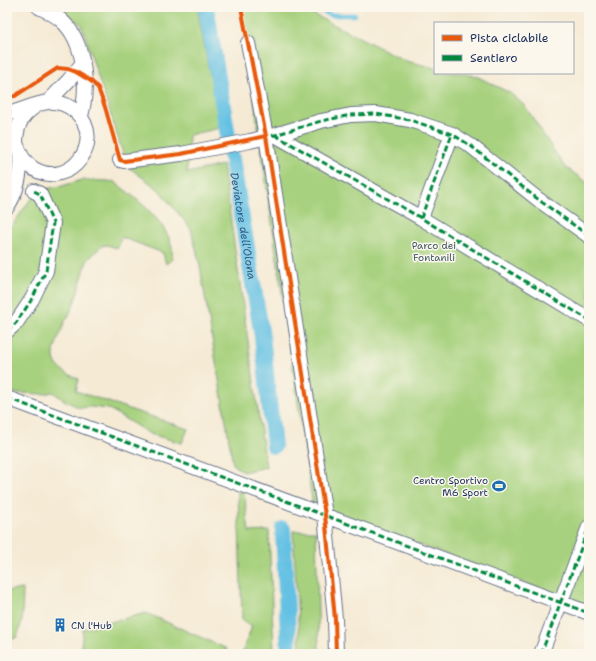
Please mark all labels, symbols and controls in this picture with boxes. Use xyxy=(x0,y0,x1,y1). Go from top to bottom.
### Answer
legend xyxy=(434,22,574,74)
text: Pista ciclabile xyxy=(470,30,549,46)
text: Sentiero xyxy=(470,50,517,66)
water label: Deviatore dell'Olona xyxy=(227,171,260,281)
park label: Parco dei Fontanili xyxy=(412,239,456,264)
place label: Centro Sportivo M6 Sport xyxy=(413,474,488,499)
sports icon: Centro Sportivo M6 Sport xyxy=(491,478,507,494)
building icon: CN l'Hub xyxy=(52,617,68,633)
place label: CN l'Hub xyxy=(71,619,112,632)

